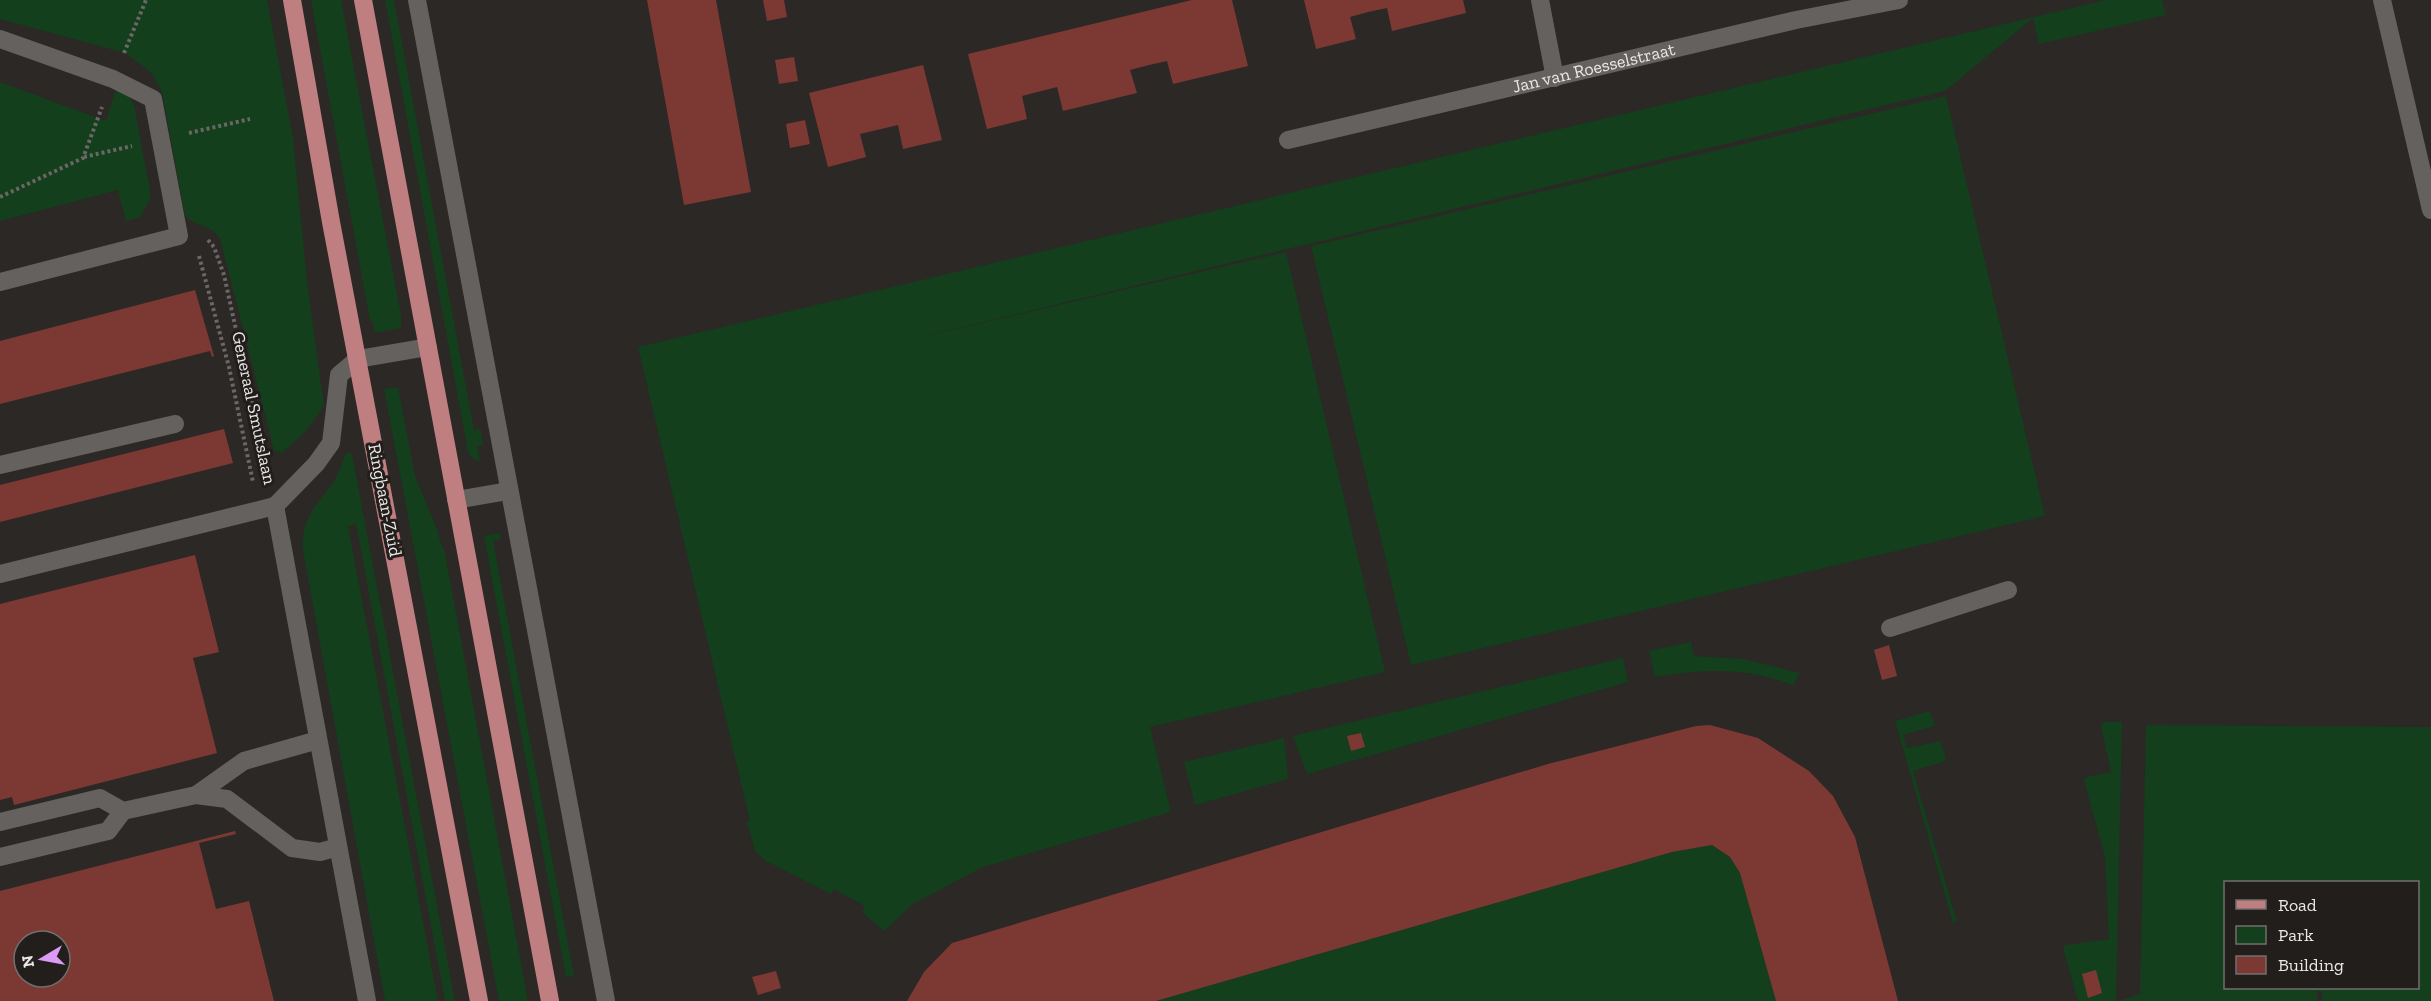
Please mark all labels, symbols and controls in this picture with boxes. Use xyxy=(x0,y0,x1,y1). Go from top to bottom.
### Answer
street label: Jan van Roesselstraat xyxy=(1510,38,1677,98)
street label: Generaal Smutslaan xyxy=(227,330,281,487)
street label: Ringbaan-Zuid xyxy=(363,442,407,558)
legend xyxy=(2224,881,2419,989)
text: Road xyxy=(2278,894,2317,916)
text: Park xyxy=(2278,924,2314,946)
north arrow xyxy=(12,929,72,989)
text: N xyxy=(17,954,38,969)
text: Building xyxy=(2278,954,2344,976)

